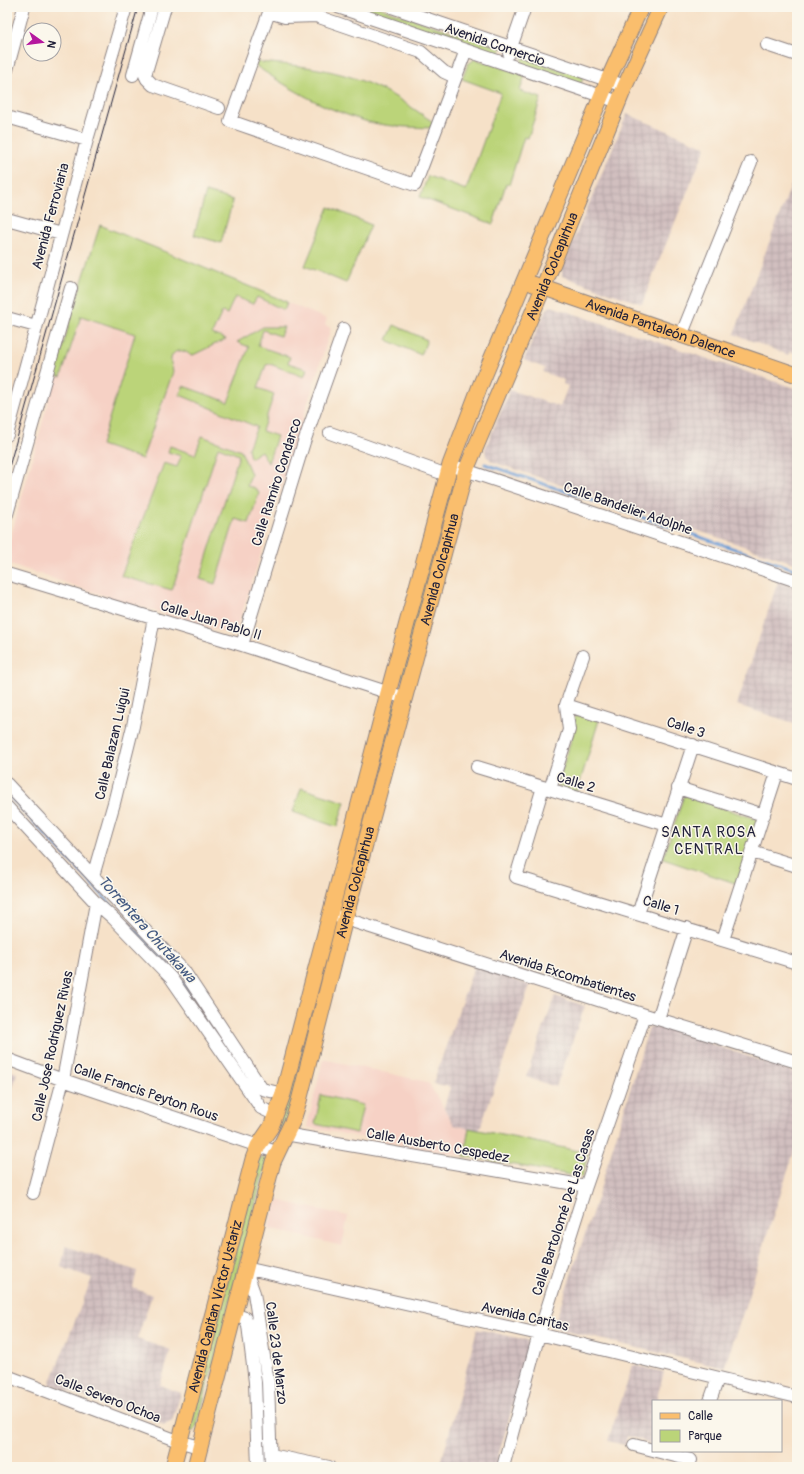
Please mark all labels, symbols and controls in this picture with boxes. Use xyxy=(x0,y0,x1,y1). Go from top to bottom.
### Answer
street label: Avenida Comercio xyxy=(442,19,548,70)
north arrow xyxy=(22,22,62,62)
text: N xyxy=(44,39,58,50)
street label: Avenida Ferroviaria xyxy=(28,161,73,271)
street label: Avenida Colcapirhua xyxy=(522,210,582,323)
street label: Avenida Pantaleón Dalence xyxy=(583,295,738,362)
street label: Calle Ramiro Condarco xyxy=(248,416,305,548)
street label: Calle Bandelier Adolphe xyxy=(561,478,694,539)
street label: Avenida Colcapirhua xyxy=(416,512,463,628)
street label: Calle Juan Pablo II xyxy=(158,597,263,644)
street label: Calle Balazan Luigui xyxy=(91,686,134,802)
street label: Calle 3 xyxy=(664,713,707,742)
street label: Calle 2 xyxy=(554,769,597,796)
district label: SANTA ROSA CENTRAL xyxy=(661,823,757,859)
street label: Avenida Colcapirhua xyxy=(332,824,379,940)
water label: Torrentera Chutakawa xyxy=(93,872,200,988)
street label: Calle 1 xyxy=(641,892,681,919)
street label: Avenida Excombatientes xyxy=(497,945,639,1006)
street label: Calle Jose Rodriguez Rivas xyxy=(28,969,77,1123)
street label: Calle Francis Peyton Rous xyxy=(71,1060,221,1125)
street label: Calle Ausberto Cespedez xyxy=(365,1125,511,1166)
street label: Calle Bartolomé De Las Casas xyxy=(528,1126,599,1298)
street label: Avenida Capitan Víctor Ustariz xyxy=(185,1218,246,1395)
street label: Avenida Caritas xyxy=(480,1298,571,1335)
street label: Calle 23 de Marzo xyxy=(262,1301,291,1406)
street label: Calle Severo Ochoa xyxy=(53,1370,163,1426)
legend xyxy=(652,1400,782,1452)
text: Calle xyxy=(688,1409,713,1424)
text: Parque xyxy=(688,1429,722,1444)

